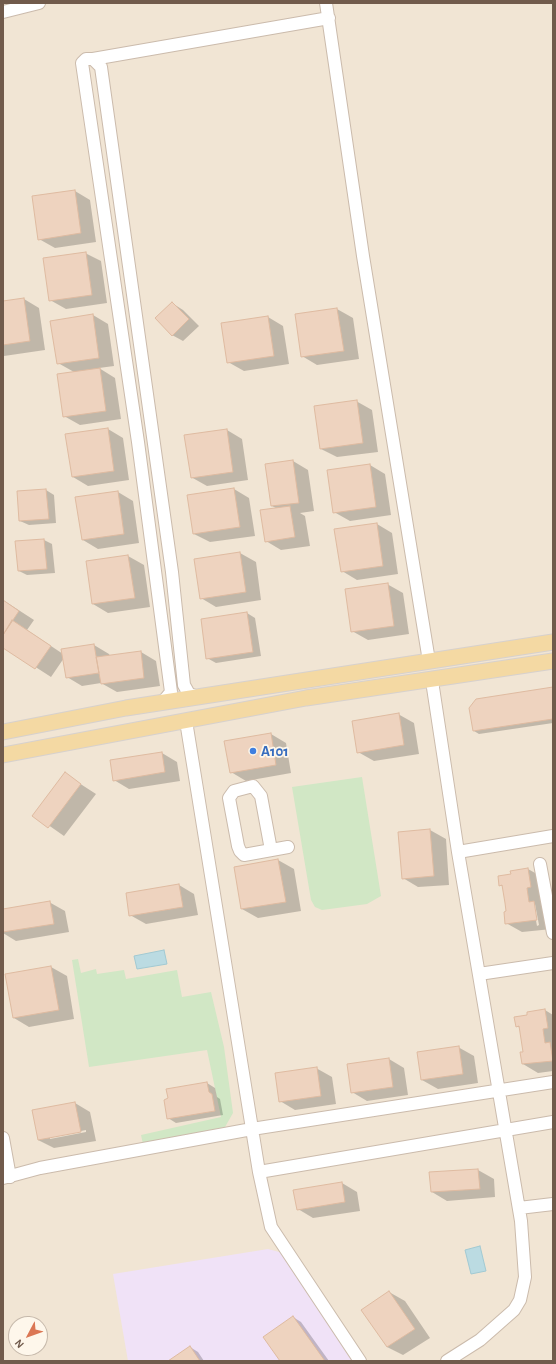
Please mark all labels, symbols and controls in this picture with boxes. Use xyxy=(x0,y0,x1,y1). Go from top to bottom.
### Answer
place label: A101 xyxy=(261,742,289,760)
marker: A101 xyxy=(248,746,258,756)
north arrow xyxy=(8,1316,48,1356)
text: N xyxy=(13,1337,26,1350)

